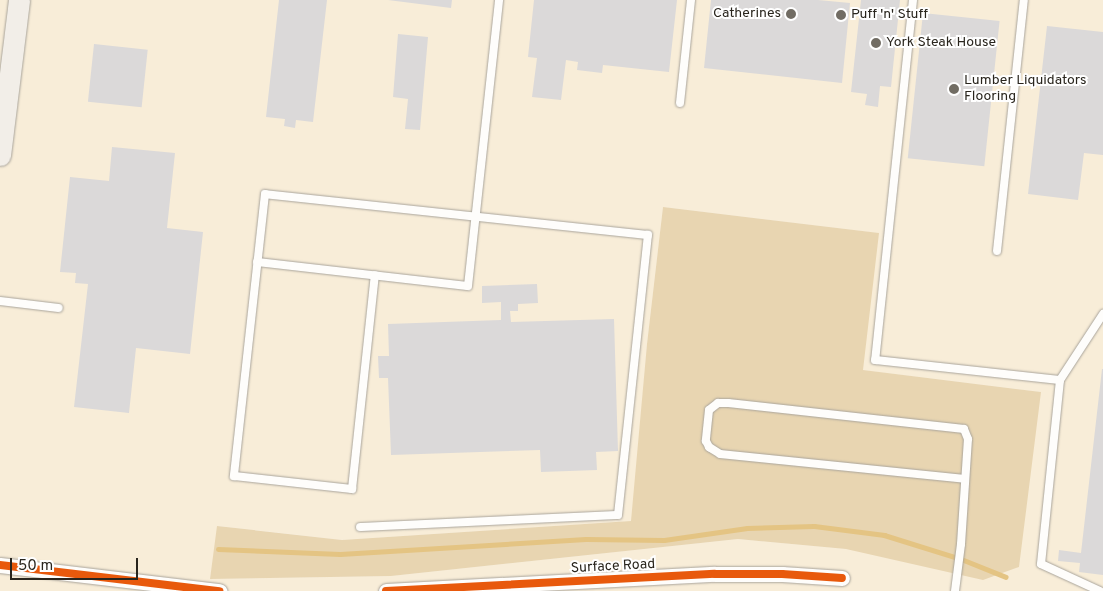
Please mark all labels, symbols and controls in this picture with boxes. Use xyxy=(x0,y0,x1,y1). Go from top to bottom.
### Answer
place label: Catherines xyxy=(713,6,781,22)
place label: Puff 'n' Stuff xyxy=(851,7,928,23)
marker: Catherines xyxy=(785,8,797,20)
marker: Puff 'n' Stuff xyxy=(835,9,847,21)
place label: York Steak House xyxy=(886,35,996,51)
marker: York Steak House xyxy=(870,37,882,49)
place label: Lumber Liquidators Flooring xyxy=(964,73,1087,105)
marker: Lumber Liquidators Flooring xyxy=(948,83,960,95)
scale bar xyxy=(12,548,140,580)
street label: Surface Road xyxy=(570,556,656,578)
text: 50 m xyxy=(18,557,53,576)

